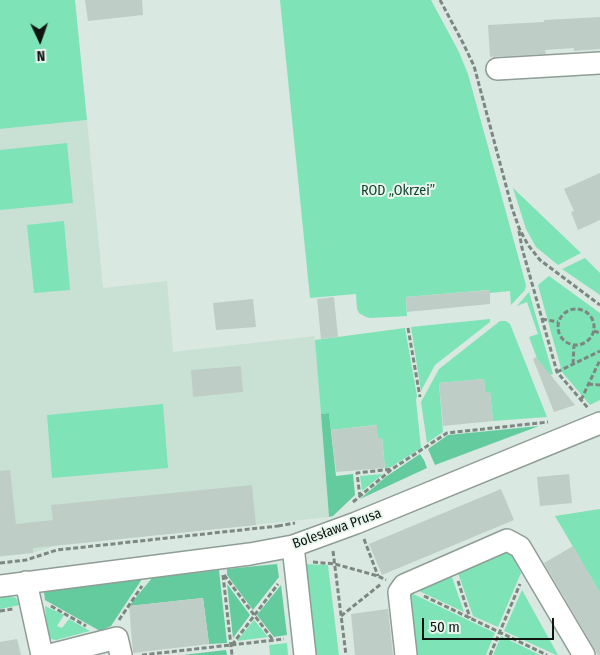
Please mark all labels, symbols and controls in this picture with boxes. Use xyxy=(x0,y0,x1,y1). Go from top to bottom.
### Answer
north arrow xyxy=(15,15,65,65)
text: N xyxy=(36,47,45,64)
park label: ROD „Okrzei” xyxy=(361,183,435,199)
street label: Bolesława Prusa xyxy=(290,505,384,553)
scale bar xyxy=(425,608,558,640)
text: 50 m xyxy=(430,618,460,636)

